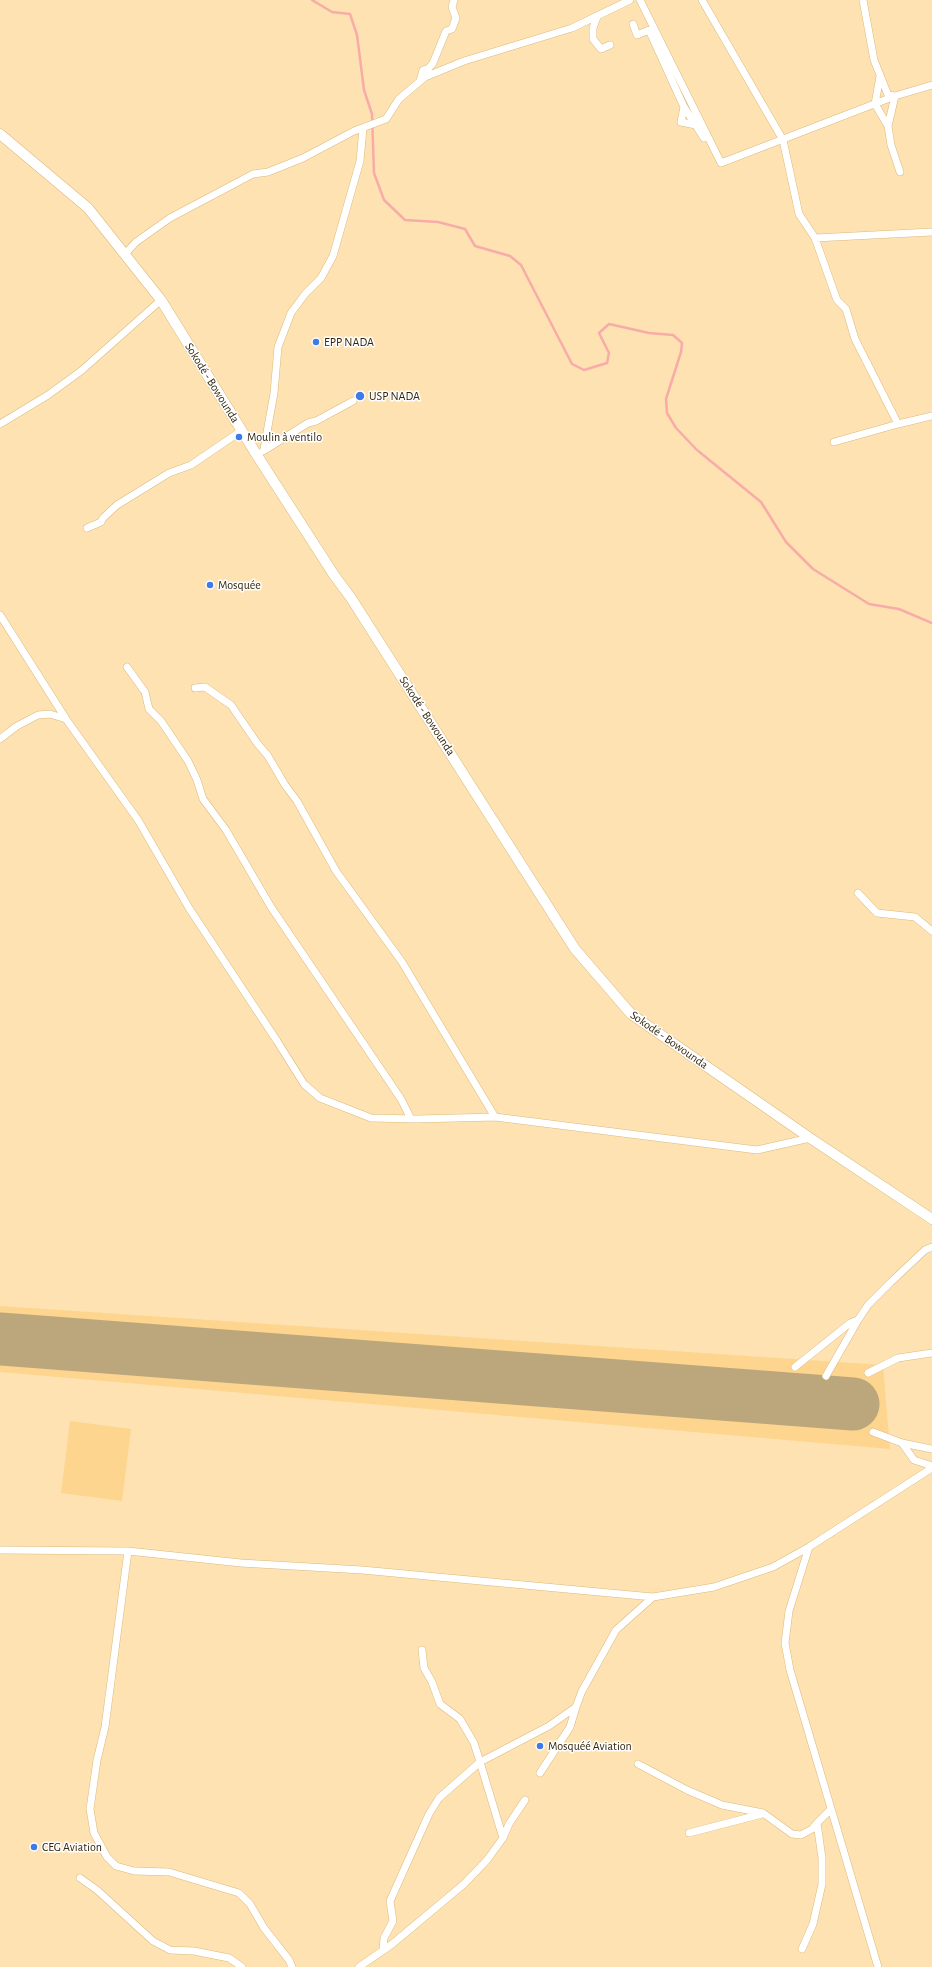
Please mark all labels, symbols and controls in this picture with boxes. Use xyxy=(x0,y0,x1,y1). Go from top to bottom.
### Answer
place label: EPP NADA xyxy=(324,335,374,349)
marker: EPP NADA xyxy=(311,337,321,347)
street label: Sokodé - Bowounda xyxy=(182,340,242,426)
place label: USP NADA xyxy=(369,389,420,403)
marker: USP NADA xyxy=(354,390,366,402)
place label: Moulin à ventilo xyxy=(247,430,322,444)
marker: Moulin à ventilo xyxy=(234,432,244,442)
place label: Mosquée xyxy=(218,578,261,592)
marker: Mosquée xyxy=(205,580,215,590)
street label: Sokodé - Bowounda xyxy=(396,674,458,758)
street label: Sokodé - Bowounda xyxy=(627,1008,711,1072)
place label: Mosquéé Aviation xyxy=(548,1739,632,1753)
marker: Mosquéé Aviation xyxy=(535,1741,545,1751)
place label: CEG Aviation xyxy=(42,1840,102,1854)
marker: CEG Aviation xyxy=(29,1842,39,1852)

